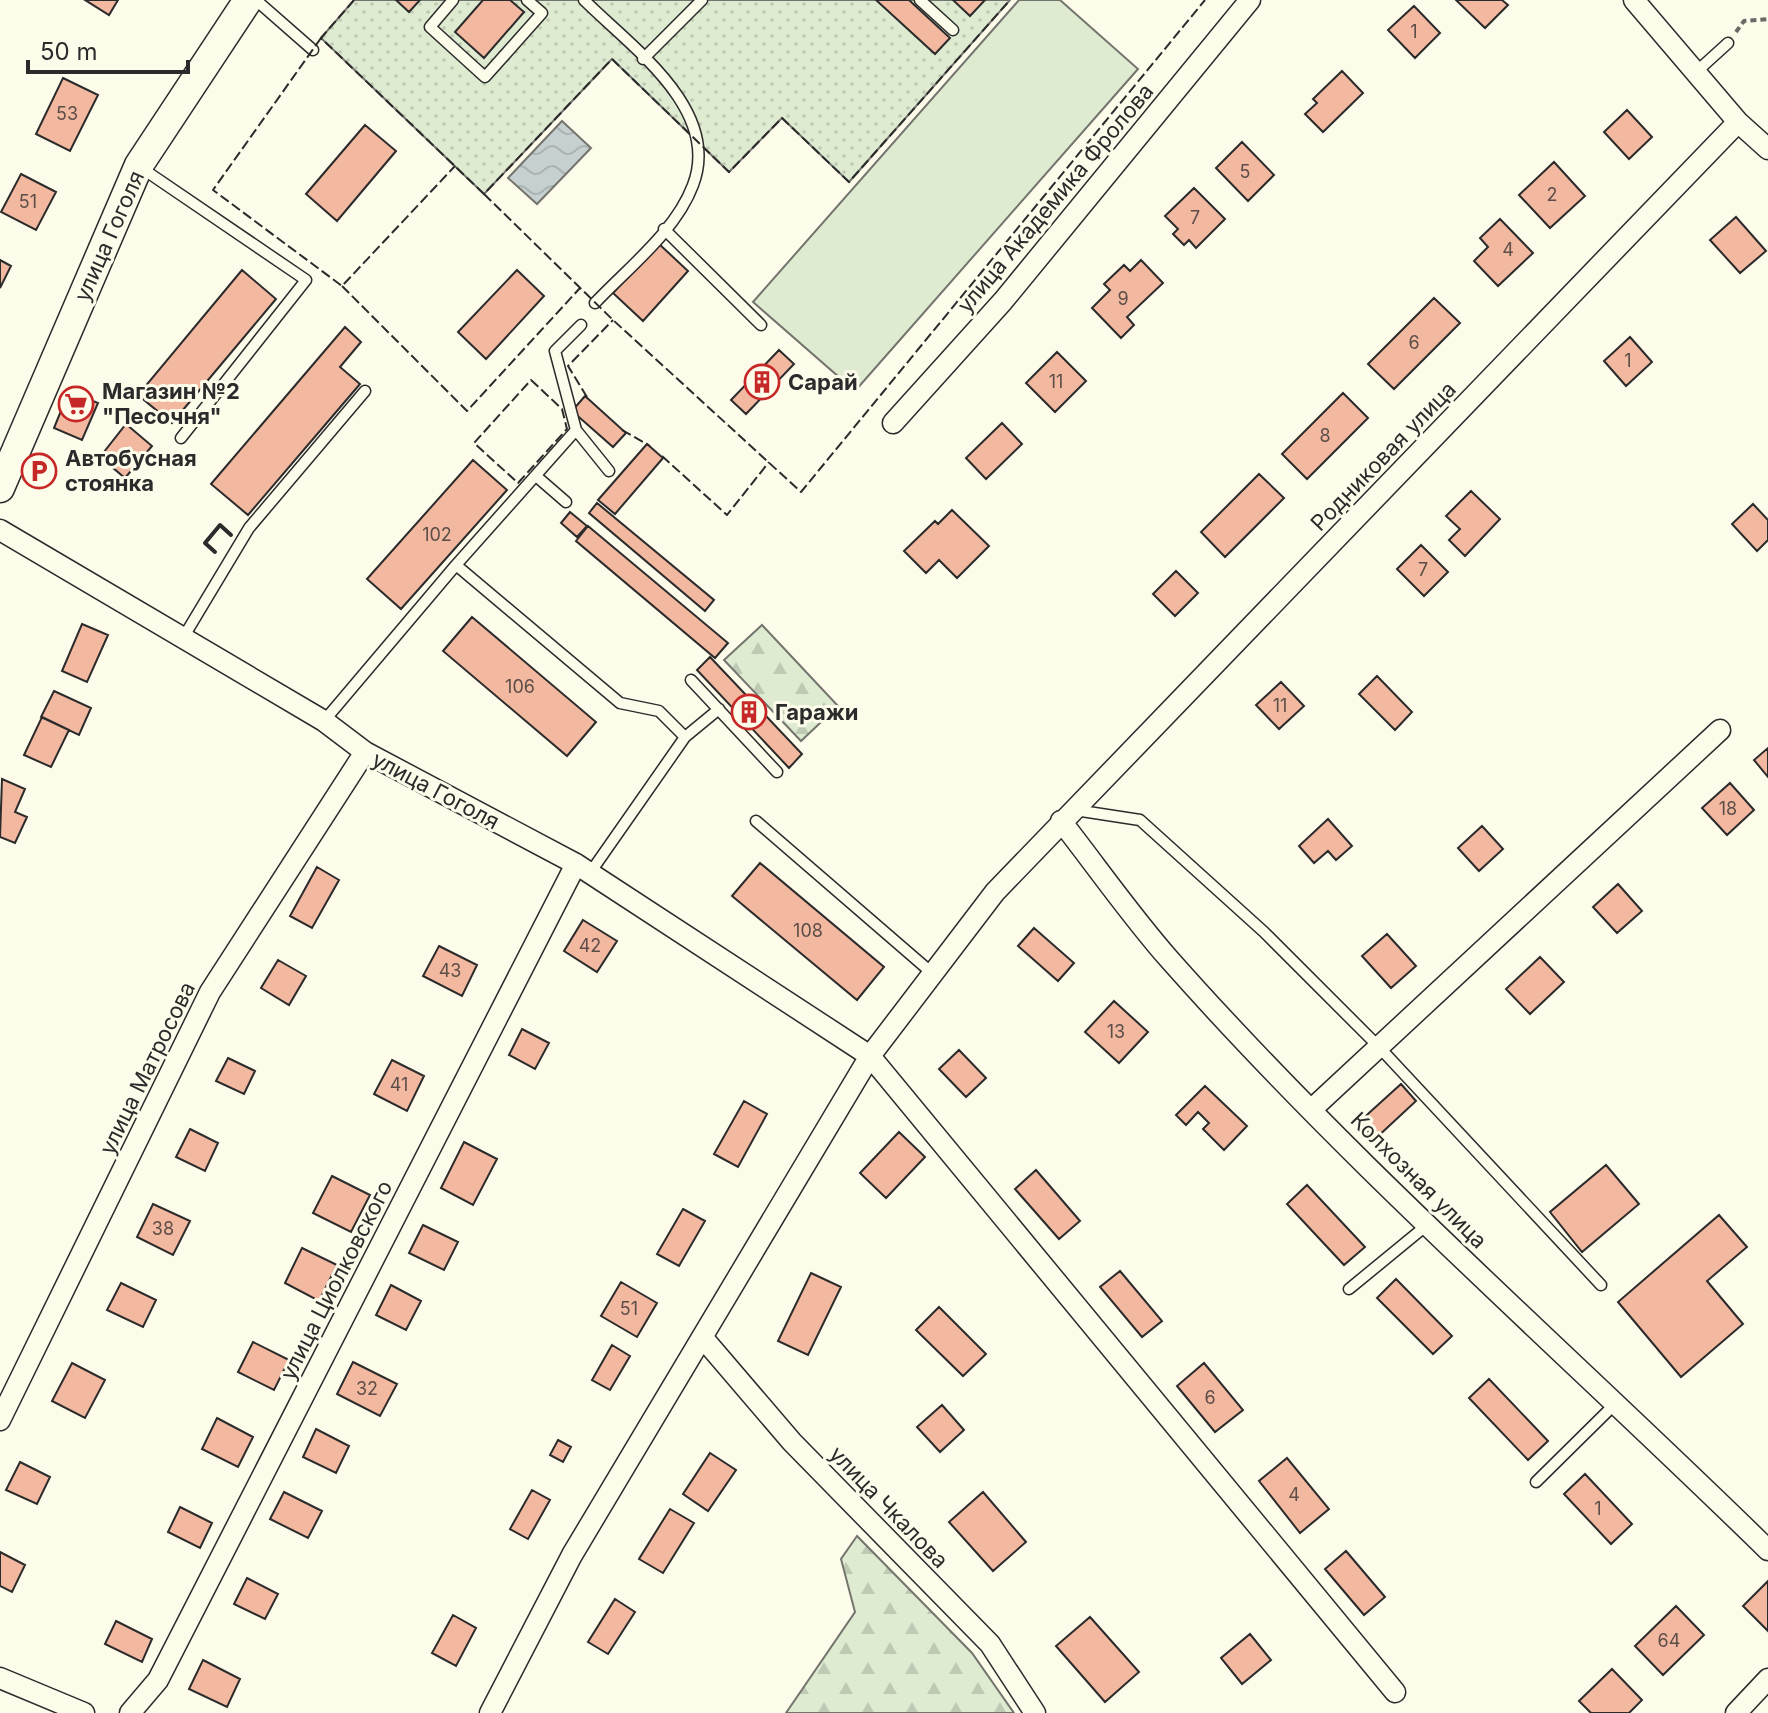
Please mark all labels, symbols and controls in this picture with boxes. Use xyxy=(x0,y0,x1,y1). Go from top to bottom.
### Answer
house number: 1 xyxy=(1410,21,1418,42)
scale bar xyxy=(28,24,188,74)
text: 50 m xyxy=(40,37,98,66)
street label: улица Академика Фролова xyxy=(952,78,1158,318)
house number: 53 xyxy=(56,103,78,124)
house number: 5 xyxy=(1240,161,1250,182)
street label: улица Гоголя xyxy=(69,167,149,305)
house number: 2 xyxy=(1547,184,1557,205)
house number: 51 xyxy=(19,191,37,212)
house number: 7 xyxy=(1190,207,1200,228)
house number: 4 xyxy=(1502,239,1514,260)
house number: 9 xyxy=(1117,288,1129,309)
house number: 6 xyxy=(1408,332,1420,353)
house number: 1 xyxy=(1624,350,1632,371)
building icon: Сарай xyxy=(743,363,781,401)
place label: Сарай xyxy=(788,369,858,395)
house number: 11 xyxy=(1049,371,1063,392)
street label: Родниковая улица xyxy=(1305,376,1461,536)
place label: Магазин №2 "Песочня" xyxy=(102,378,240,429)
supermarket icon: Магазин №2 "Песочня" xyxy=(57,385,95,423)
house number: 8 xyxy=(1319,425,1331,446)
place label: Автобусная стоянка xyxy=(65,445,197,496)
parking icon: Автобусная стоянка xyxy=(20,452,58,490)
house number: 102 xyxy=(422,524,452,545)
house number: 7 xyxy=(1418,559,1428,580)
house number: 106 xyxy=(505,676,535,697)
building icon: Гаражи xyxy=(730,693,768,731)
house number: 11 xyxy=(1273,695,1287,716)
place label: Гаражи xyxy=(775,699,859,725)
street label: улица Гоголя xyxy=(368,746,504,834)
house number: 18 xyxy=(1719,798,1737,819)
house number: 108 xyxy=(793,920,823,941)
house number: 42 xyxy=(579,935,601,956)
house number: 43 xyxy=(439,960,461,981)
street label: улица Матросова xyxy=(94,977,200,1159)
house number: 13 xyxy=(1107,1021,1125,1042)
house number: 41 xyxy=(390,1074,408,1095)
street label: Колхозная улица xyxy=(1346,1107,1492,1253)
street label: улица Циолковского xyxy=(274,1176,398,1384)
house number: 38 xyxy=(152,1218,174,1239)
house number: 51 xyxy=(620,1298,638,1319)
house number: 32 xyxy=(356,1378,378,1399)
house number: 6 xyxy=(1204,1387,1216,1408)
street label: улица Чкалова xyxy=(824,1441,954,1573)
house number: 4 xyxy=(1288,1484,1300,1505)
house number: 1 xyxy=(1594,1498,1602,1519)
house number: 64 xyxy=(1658,1630,1680,1651)

